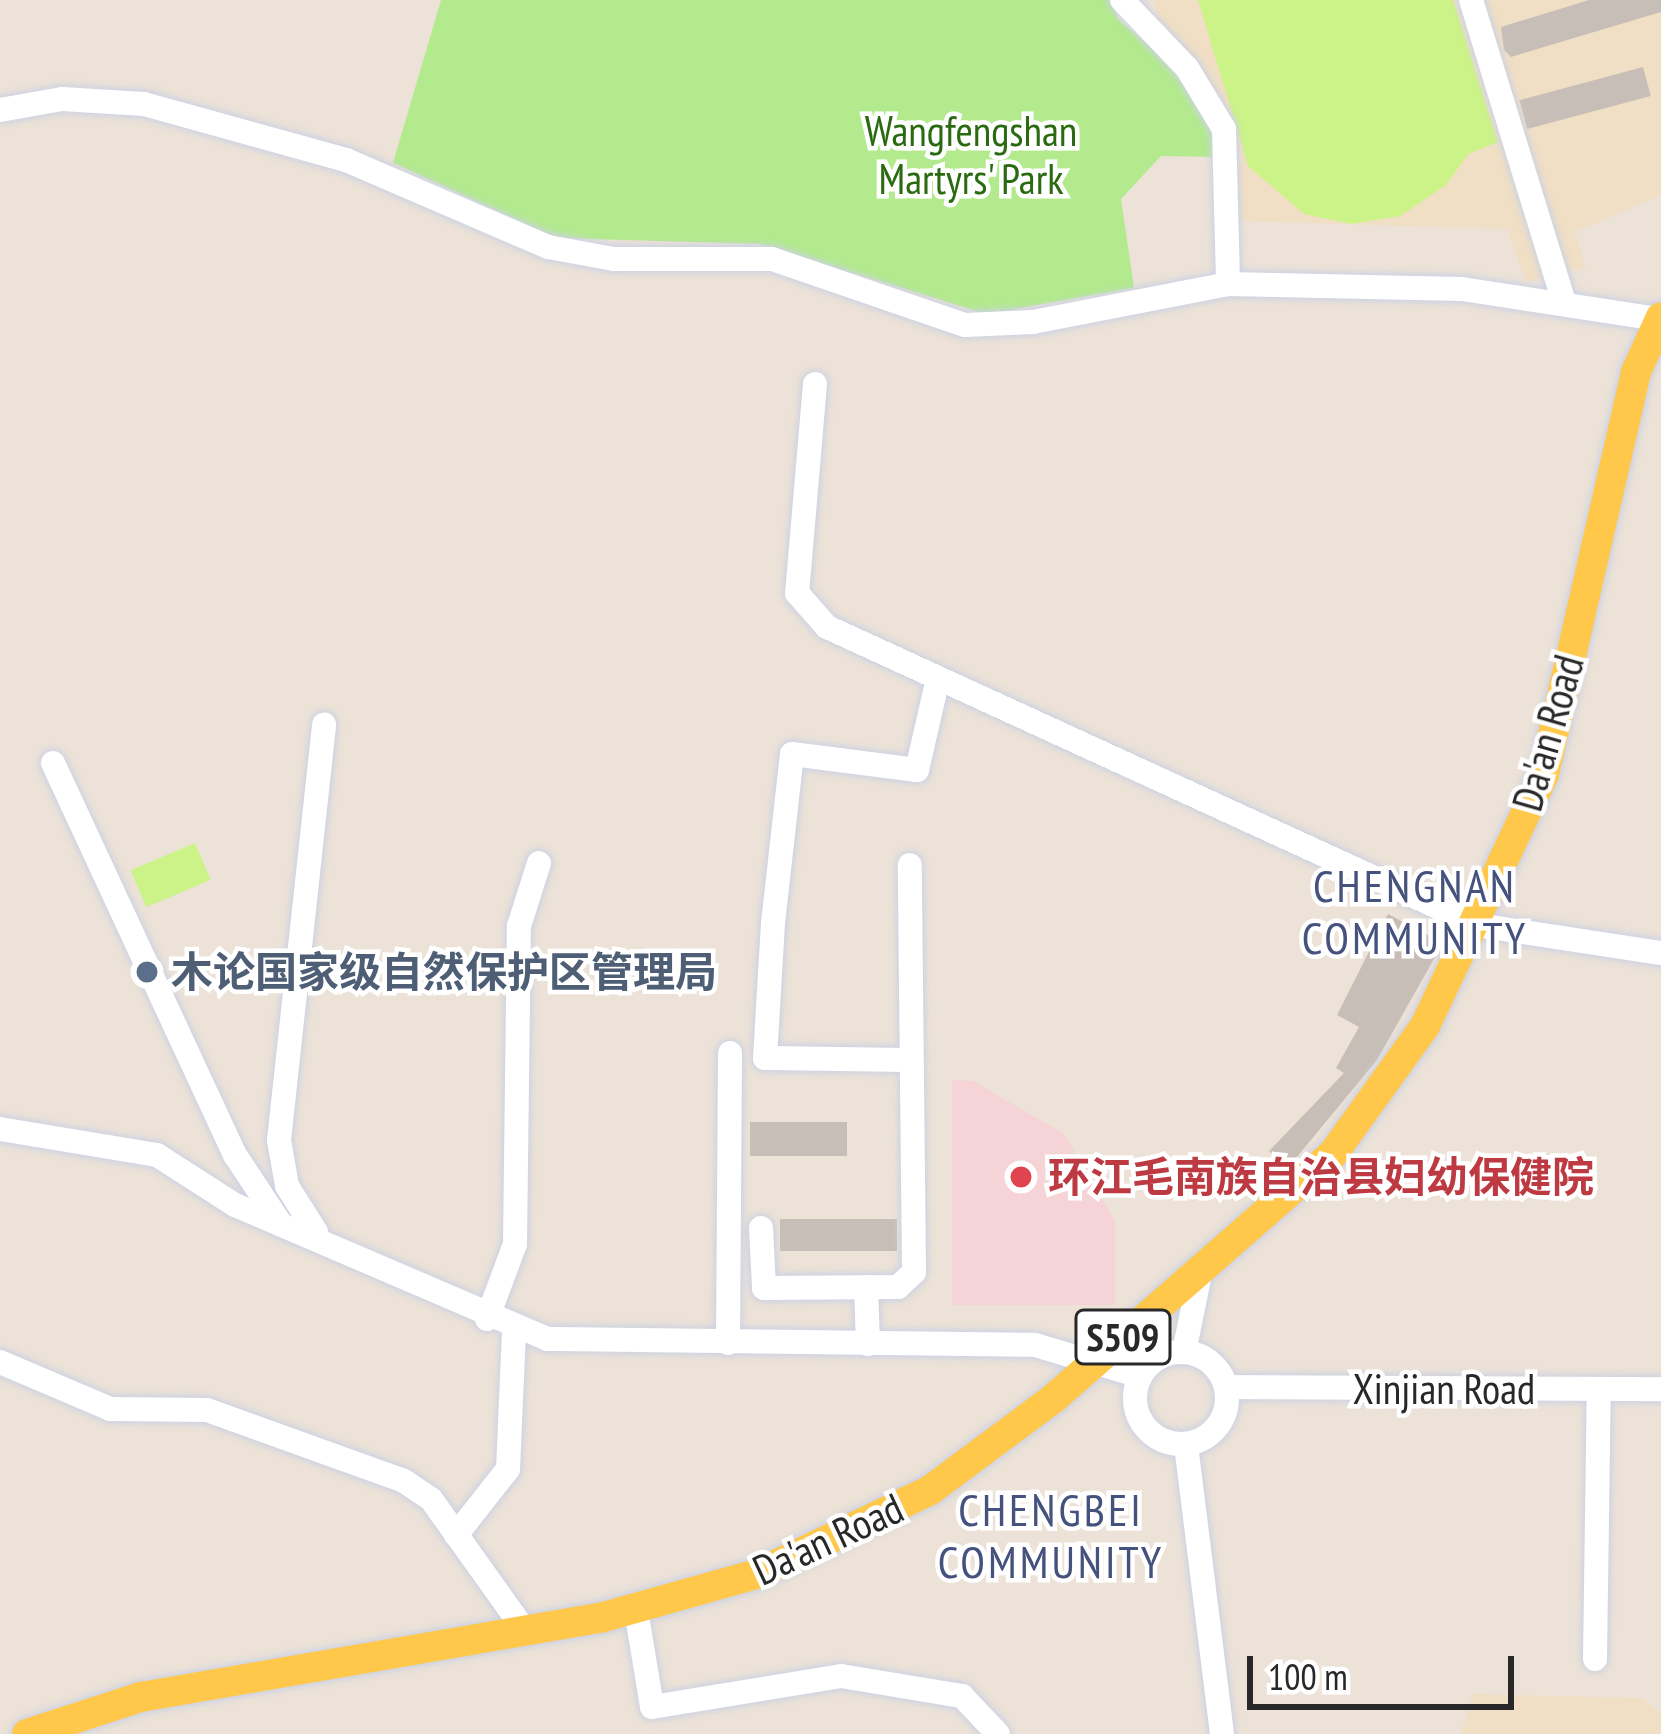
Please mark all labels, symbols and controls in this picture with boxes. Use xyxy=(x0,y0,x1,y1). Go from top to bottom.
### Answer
park label: Wangfengshan Martyrs' Park xyxy=(865,106,1077,204)
street label: Da'an Road xyxy=(1502,649,1594,817)
district label: CHENGNAN COMMUNITY xyxy=(1302,859,1528,965)
place label: 木论国家级自然保护区管理局 xyxy=(171,947,717,997)
marker: 木论国家级自然保护区管理局 xyxy=(134,959,160,985)
place label: 环江毛南族自治县妇幼保健院 xyxy=(1048,1152,1594,1202)
marker: 环江毛南族自治县妇幼保健院 xyxy=(1005,1161,1037,1193)
road number: S509 xyxy=(1072,1304,1174,1370)
street label: Xinjian Road xyxy=(1353,1364,1535,1414)
street label: Da'an Road xyxy=(745,1482,911,1596)
district label: CHENGBEI COMMUNITY xyxy=(938,1483,1164,1589)
scale bar xyxy=(1253,1632,1520,1706)
text: 100 m xyxy=(1268,1653,1348,1700)

